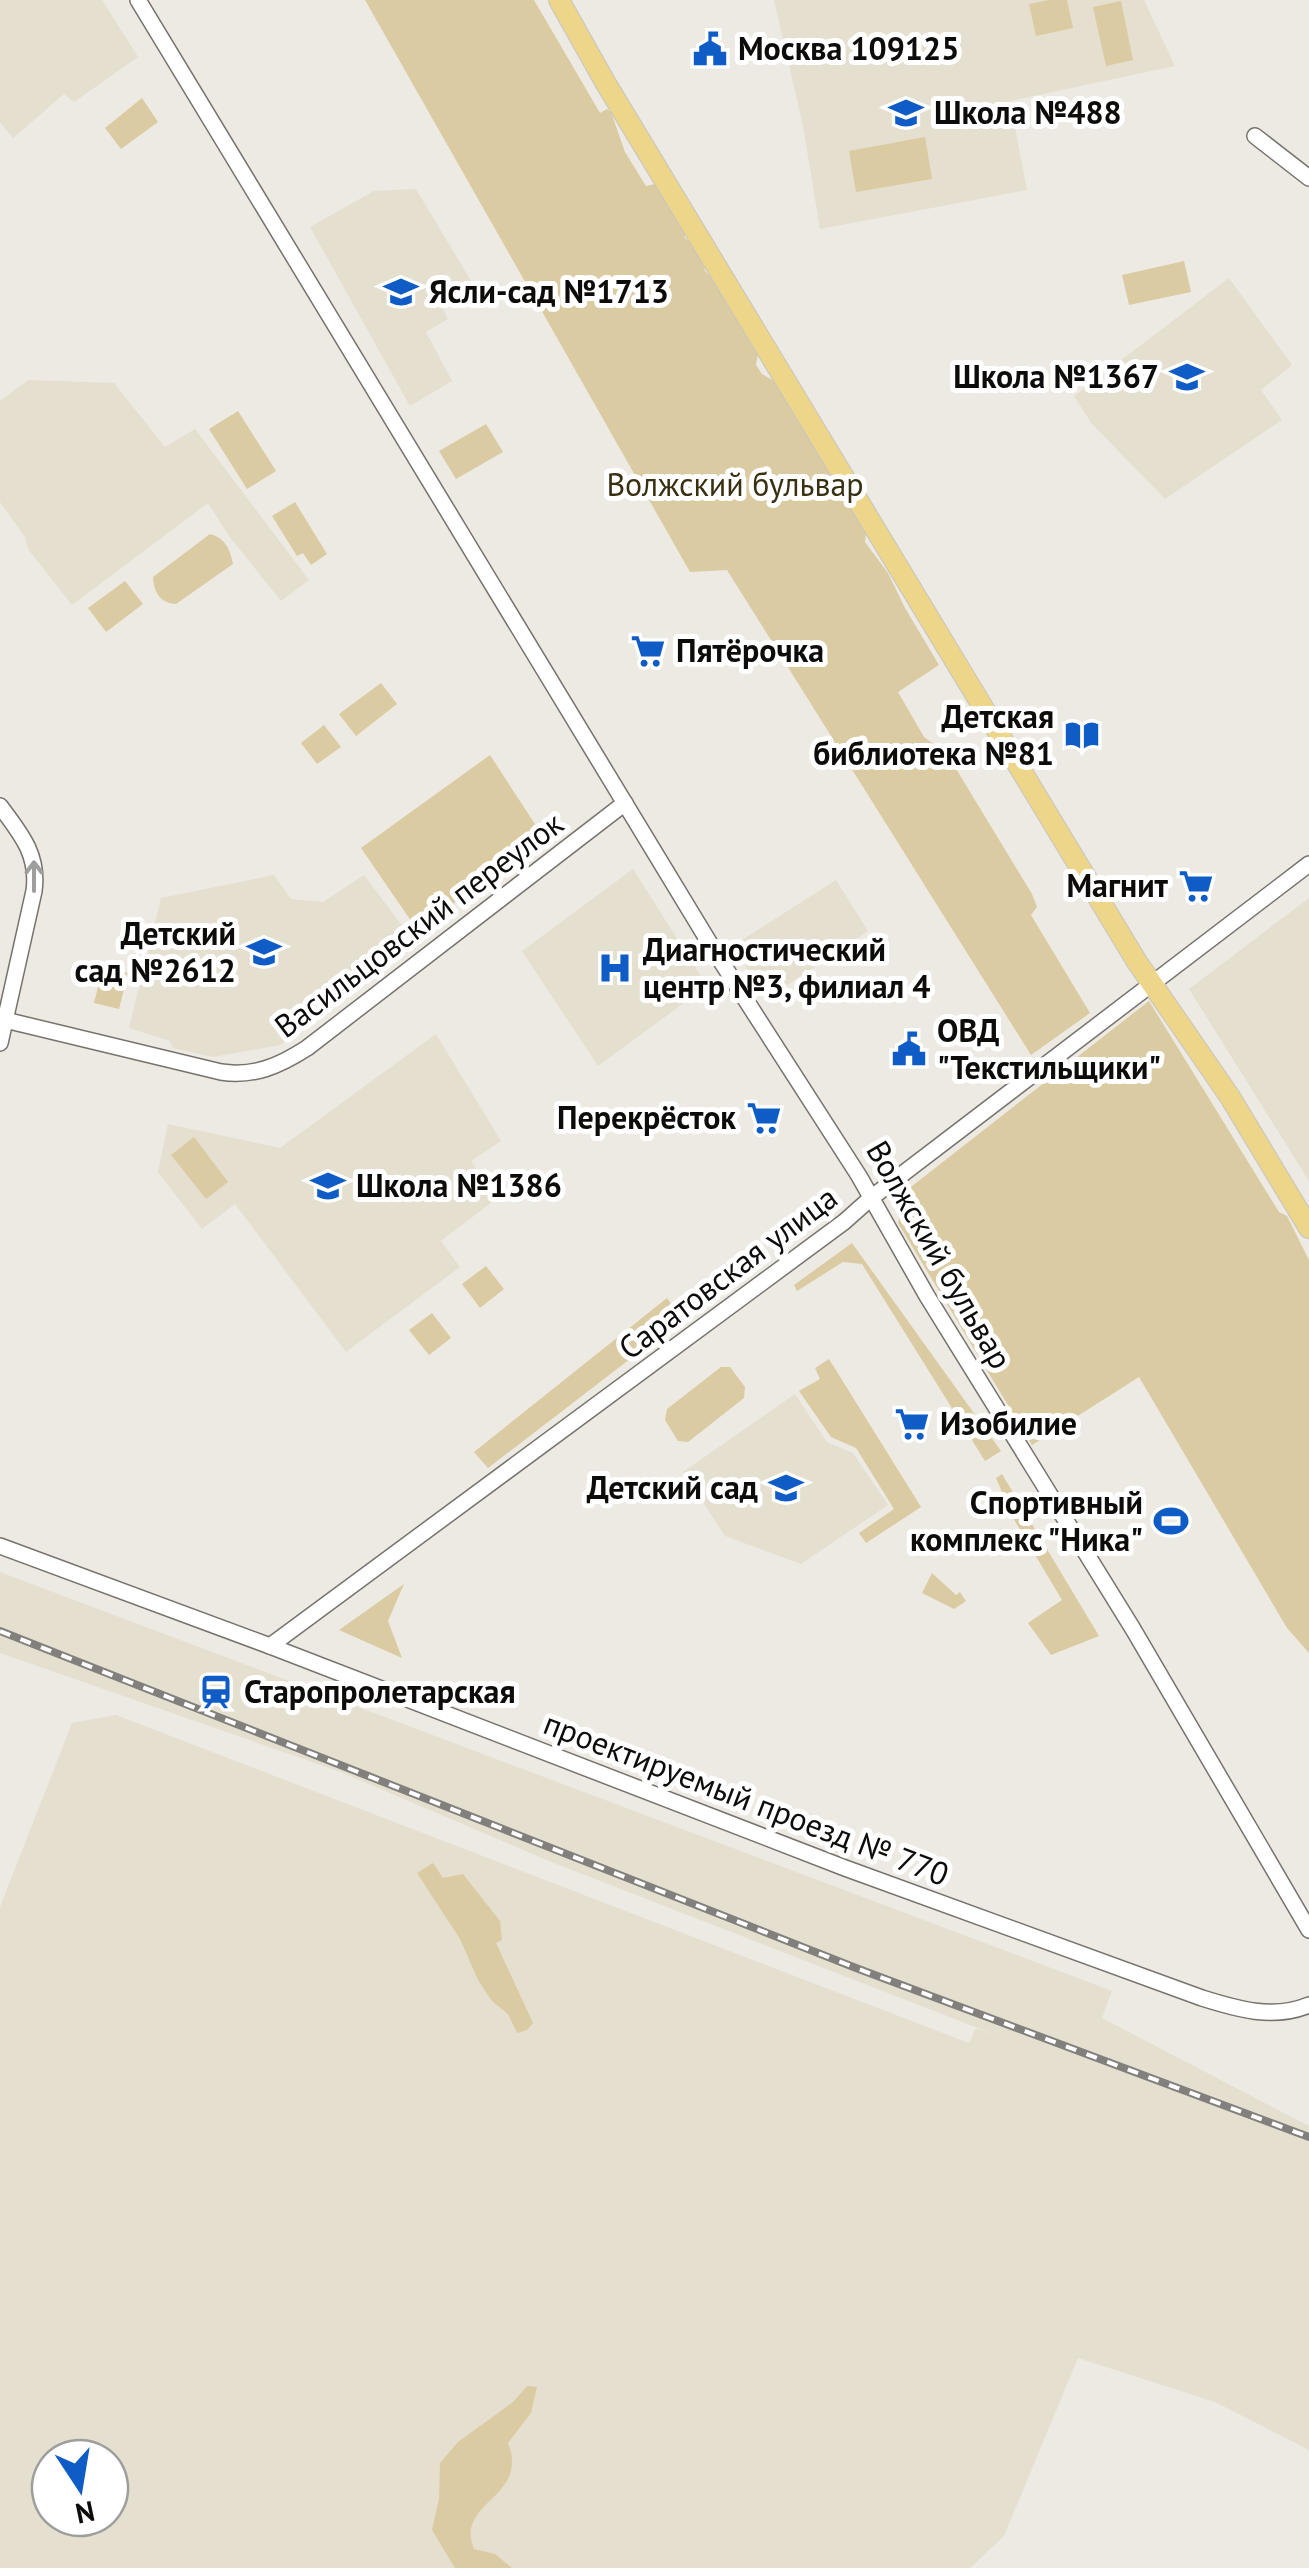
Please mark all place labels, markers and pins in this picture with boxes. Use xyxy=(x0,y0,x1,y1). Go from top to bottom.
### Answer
place label: Москва 109125 xyxy=(738,27,959,69)
public building icon: Москва 109125 xyxy=(691,30,729,68)
place label: Школа №488 xyxy=(934,91,1122,133)
school or university icon: Школа №488 xyxy=(887,94,925,132)
place label: Ясли-сад №1713 xyxy=(429,270,669,312)
school or university icon: Ясли-сад №1713 xyxy=(382,273,420,311)
place label: Школа №1367 xyxy=(953,355,1159,397)
school or university icon: Школа №1367 xyxy=(1168,358,1206,396)
place label: Пятёрочка xyxy=(676,629,824,671)
supermarket icon: Пятёрочка xyxy=(629,632,667,670)
place label: Детская библиотека №81 xyxy=(813,695,1054,774)
library icon: Детская библиотека №81 xyxy=(1063,716,1101,754)
place label: Магнит xyxy=(1066,864,1169,906)
supermarket icon: Магнит xyxy=(1177,867,1215,905)
place label: Детский сад №2612 xyxy=(75,912,236,991)
place label: Диагностический центр №3, филиал 4 xyxy=(643,928,930,1007)
school or university icon: Детский сад №2612 xyxy=(245,933,283,971)
hospital icon: Диагностический центр №3, филиал 4 xyxy=(596,949,634,987)
place label: ОВД "Текстильщики" xyxy=(937,1009,1161,1088)
public building icon: ОВД "Текстильщики" xyxy=(890,1030,928,1068)
place label: Перекрёсток xyxy=(557,1096,736,1138)
supermarket icon: Перекрёсток xyxy=(745,1099,783,1137)
place label: Школа №1386 xyxy=(356,1164,562,1206)
school or university icon: Школа №1386 xyxy=(309,1167,347,1205)
place label: Изобилие xyxy=(940,1402,1077,1444)
supermarket icon: Изобилие xyxy=(893,1405,931,1443)
place label: Детский сад xyxy=(587,1466,758,1508)
school or university icon: Детский сад xyxy=(767,1469,805,1507)
place label: Спортивный комплекс "Ника" xyxy=(910,1481,1143,1560)
sports icon: Спортивный комплекс "Ника" xyxy=(1152,1502,1190,1540)
place label: Старопролетарская xyxy=(244,1670,516,1712)
station icon: Старопролетарская xyxy=(197,1673,235,1711)

